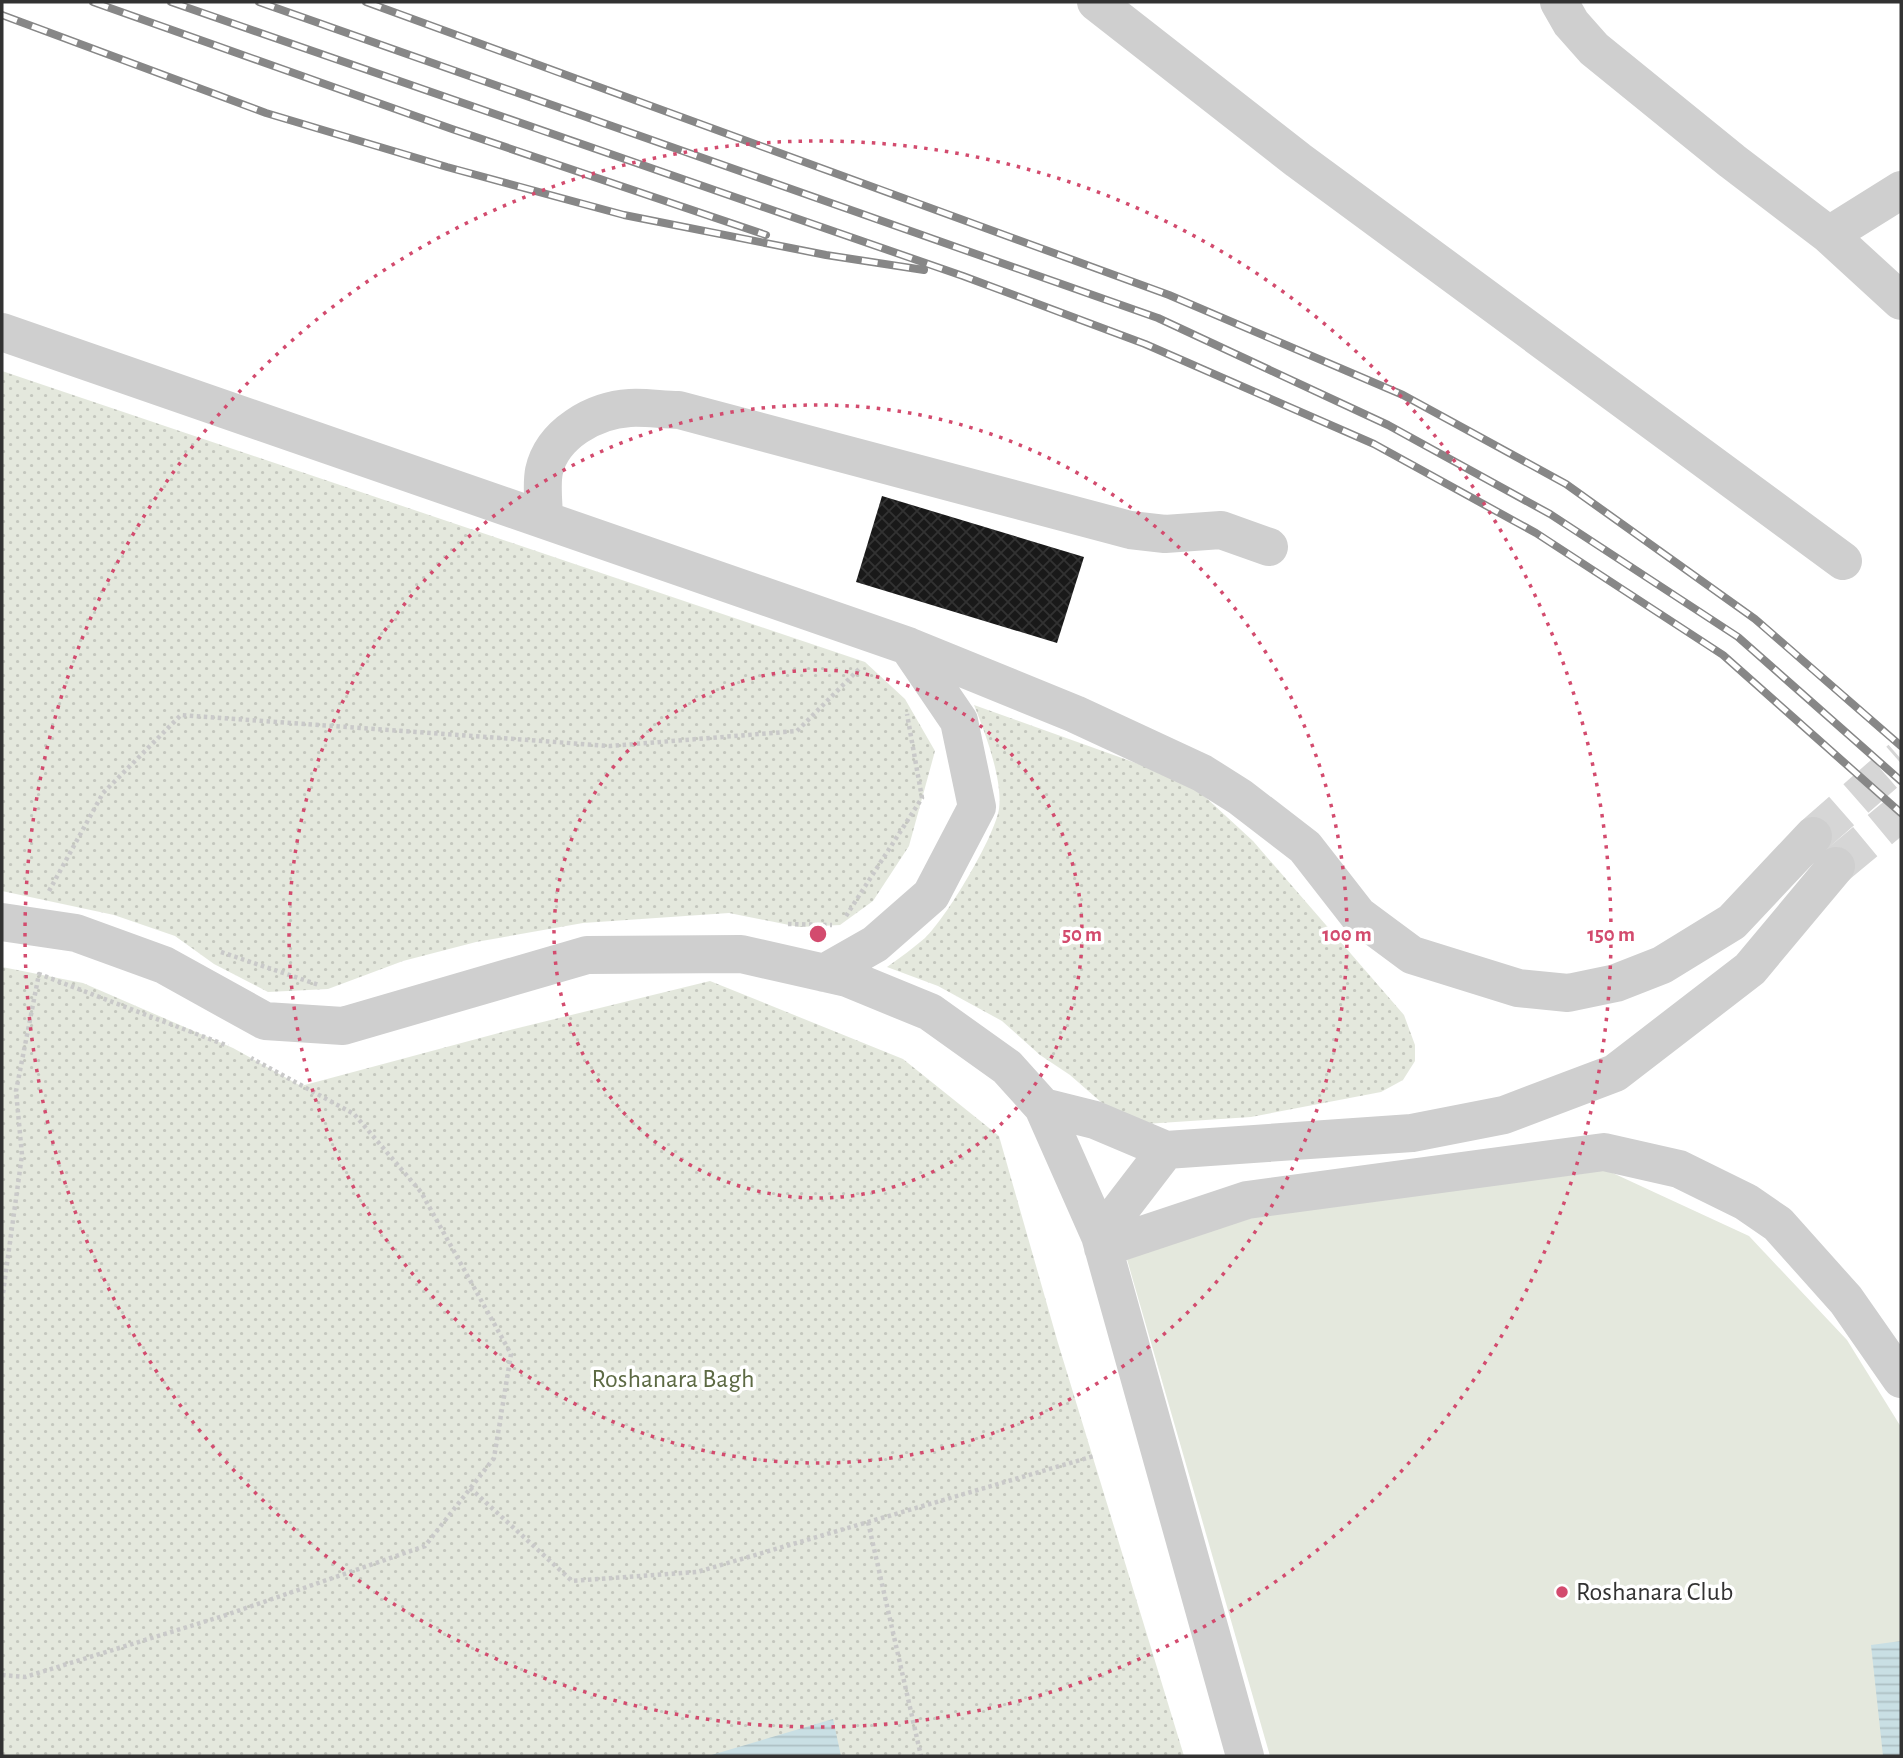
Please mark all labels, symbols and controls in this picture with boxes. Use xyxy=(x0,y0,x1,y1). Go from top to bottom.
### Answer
centre of rings xyxy=(806,922,830,946)
text: 50 m xyxy=(1062,924,1102,945)
text: 100 m xyxy=(1322,924,1372,945)
text: 150 m xyxy=(1587,924,1635,945)
park label: Roshanara Bagh xyxy=(592,1366,754,1392)
place label: Roshanara Club xyxy=(1576,1579,1733,1605)
marker: Roshanara Club xyxy=(1554,1584,1570,1600)

